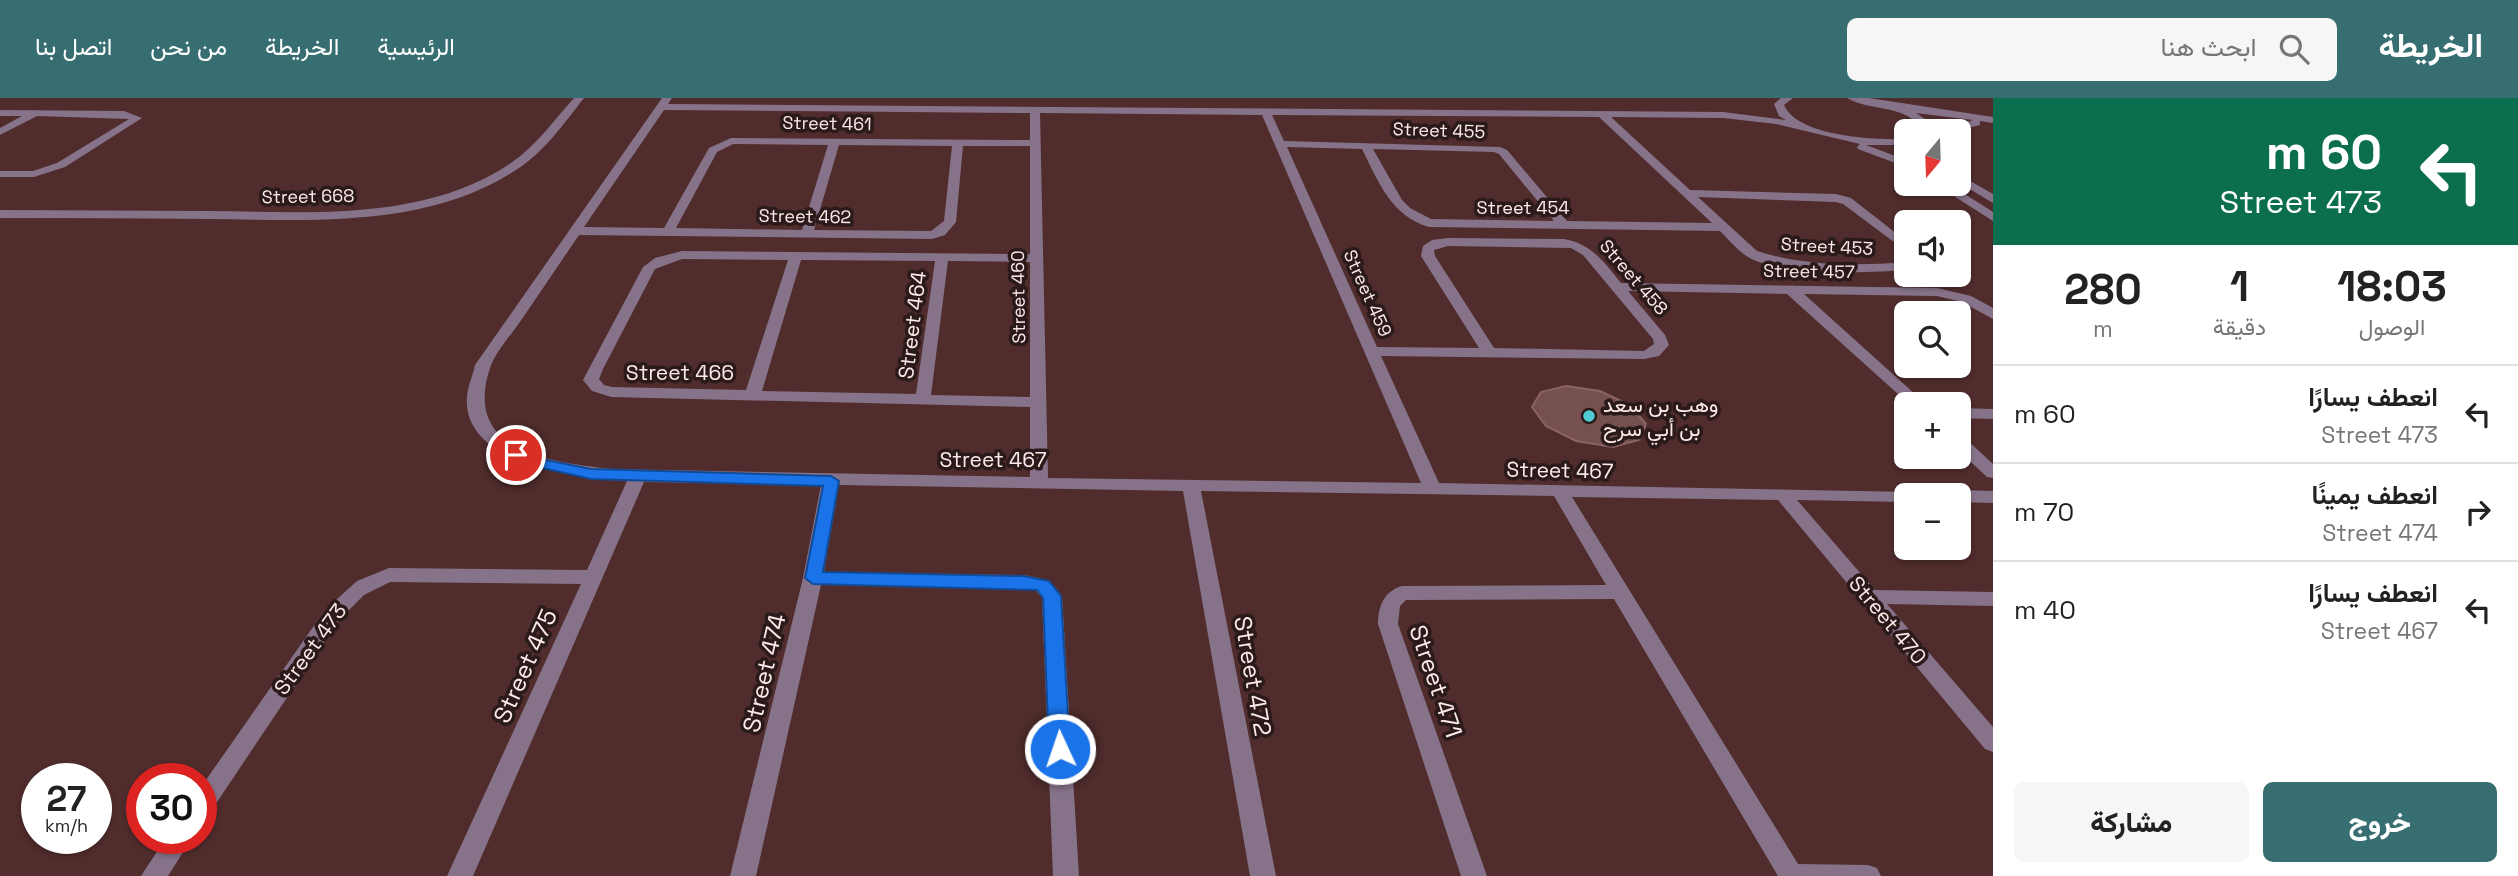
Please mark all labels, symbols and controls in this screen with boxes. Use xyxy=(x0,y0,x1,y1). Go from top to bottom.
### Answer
search box xyxy=(1847,18,2337,81)
text: الخريطة xyxy=(2379,25,2483,67)
text: ابحث هنا xyxy=(2161,30,2257,64)
icon: search xyxy=(2275,30,2313,68)
text: اتصل بنا xyxy=(35,31,112,62)
text: من نحن xyxy=(150,31,227,62)
text: الخريطة xyxy=(265,31,339,62)
text: الرئيسية xyxy=(377,31,455,62)
street label: Street 461 xyxy=(782,111,872,135)
street label: Street 455 xyxy=(1392,117,1486,143)
north arrow xyxy=(1894,119,1970,196)
map controls xyxy=(1894,119,1971,560)
text: 60 m xyxy=(2266,121,2382,183)
icon: left xyxy=(2406,126,2497,217)
text: Street 473 xyxy=(2220,182,2382,222)
street label: Street 668 xyxy=(261,184,355,208)
street label: Street 454 xyxy=(1477,196,1569,219)
street label: Street 462 xyxy=(758,204,852,228)
button: sound xyxy=(1894,210,1971,287)
street label: Street 453 xyxy=(1780,232,1874,260)
street label: Street 458 xyxy=(1595,234,1673,320)
street label: Street 459 xyxy=(1339,246,1397,340)
street label: Street 460 xyxy=(1006,250,1030,344)
street label: Street 457 xyxy=(1763,259,1855,283)
text: 1 xyxy=(2230,260,2249,313)
text: 18:03 xyxy=(2337,260,2447,313)
text: 280 xyxy=(2064,263,2142,316)
street label: Street 464 xyxy=(892,269,932,381)
button: search xyxy=(1894,301,1971,378)
text: دقيقة xyxy=(2213,312,2266,342)
text: الوصول xyxy=(2359,312,2425,342)
text: m xyxy=(2093,314,2113,344)
street label: Street 466 xyxy=(626,359,734,386)
text: انعطف يسارًا xyxy=(2308,380,2438,414)
place label: وهب بن سعد بن أبي سرح xyxy=(1603,391,1718,446)
button: + xyxy=(1894,392,1971,469)
icon: left xyxy=(2459,395,2497,433)
text: 60 m xyxy=(2014,397,2076,431)
marker: وهب بن سعد بن أبي سرح xyxy=(1581,408,1597,424)
text: Street 473 xyxy=(2321,420,2438,450)
pin xyxy=(486,425,546,485)
icon: arrive xyxy=(497,436,535,474)
street label: Street 467 xyxy=(939,446,1047,473)
street label: Street 467 xyxy=(1506,456,1614,484)
text: انعطف يمينًا xyxy=(2312,478,2438,512)
button: − xyxy=(1894,483,1971,560)
icon: right xyxy=(2459,493,2497,531)
text: 70 m xyxy=(2014,495,2074,529)
text: Street 474 xyxy=(2322,518,2438,548)
street label: Street 470 xyxy=(1843,570,1933,670)
text: انعطف يسارًا xyxy=(2308,576,2438,610)
icon: left xyxy=(2459,591,2497,629)
text: 40 m xyxy=(2014,593,2076,627)
street label: Street 473 xyxy=(268,598,352,700)
street label: Street 475 xyxy=(486,604,564,728)
street label: Street 474 xyxy=(735,611,793,735)
street label: Street 472 xyxy=(1227,613,1279,739)
text: Street 467 xyxy=(2321,616,2438,646)
street label: Street 471 xyxy=(1402,621,1470,741)
position arrow xyxy=(1023,712,1097,786)
speed limit sign: 30 xyxy=(126,763,217,854)
text: 27 xyxy=(47,777,86,821)
button: مشاركة xyxy=(2014,782,2249,862)
button: خروج xyxy=(2263,782,2497,862)
text: km/h xyxy=(45,814,88,837)

